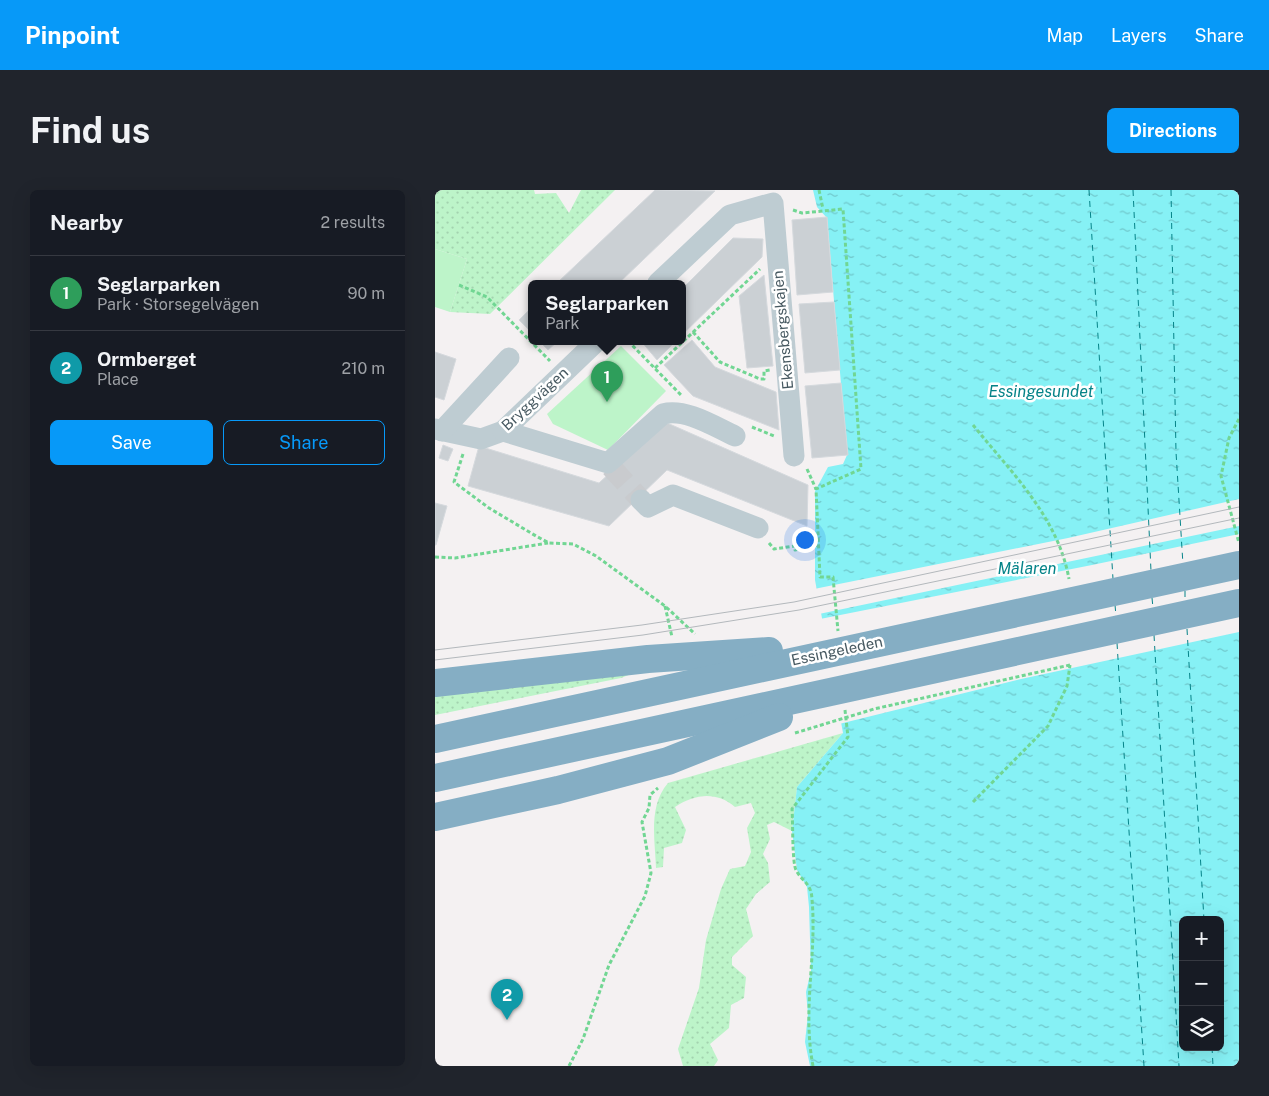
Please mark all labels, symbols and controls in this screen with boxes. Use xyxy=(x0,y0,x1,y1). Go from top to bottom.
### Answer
text: Pinpoint xyxy=(25,21,120,49)
text: Map xyxy=(1047,25,1083,46)
text: Layers xyxy=(1111,25,1167,46)
text: Share xyxy=(1195,25,1244,46)
button: Directions xyxy=(1107,108,1239,153)
text: Find us xyxy=(30,110,150,151)
text: Nearby xyxy=(50,210,123,235)
text: 2 results xyxy=(320,213,385,232)
street label: Ekensbergskajen xyxy=(769,270,796,390)
text: Seglarparken xyxy=(97,273,220,295)
popup xyxy=(528,280,686,345)
text: 1 xyxy=(63,284,69,303)
text: 90 m xyxy=(348,284,385,303)
text: Seglarparken xyxy=(545,292,669,314)
text: Park · Storsegelvägen xyxy=(97,295,259,314)
text: Park xyxy=(545,314,579,333)
text: Ormberget xyxy=(97,348,196,370)
text: 2 xyxy=(61,359,71,378)
text: 210 m xyxy=(341,359,385,378)
pin: 1 xyxy=(591,361,623,402)
street label: Bryggvägen xyxy=(498,364,571,434)
text: Place xyxy=(97,370,139,389)
water label: Essingesundet xyxy=(988,382,1094,401)
button: Save xyxy=(50,420,213,465)
button: Share xyxy=(223,420,385,465)
your location xyxy=(792,527,818,553)
water label: Mälaren xyxy=(997,559,1057,578)
street label: Essingeleden xyxy=(790,633,884,669)
map controls xyxy=(1179,916,1224,1051)
button: + xyxy=(1179,916,1224,961)
button: − xyxy=(1179,961,1224,1006)
pin: 2 xyxy=(491,979,523,1020)
button: layers xyxy=(1179,1006,1224,1051)

